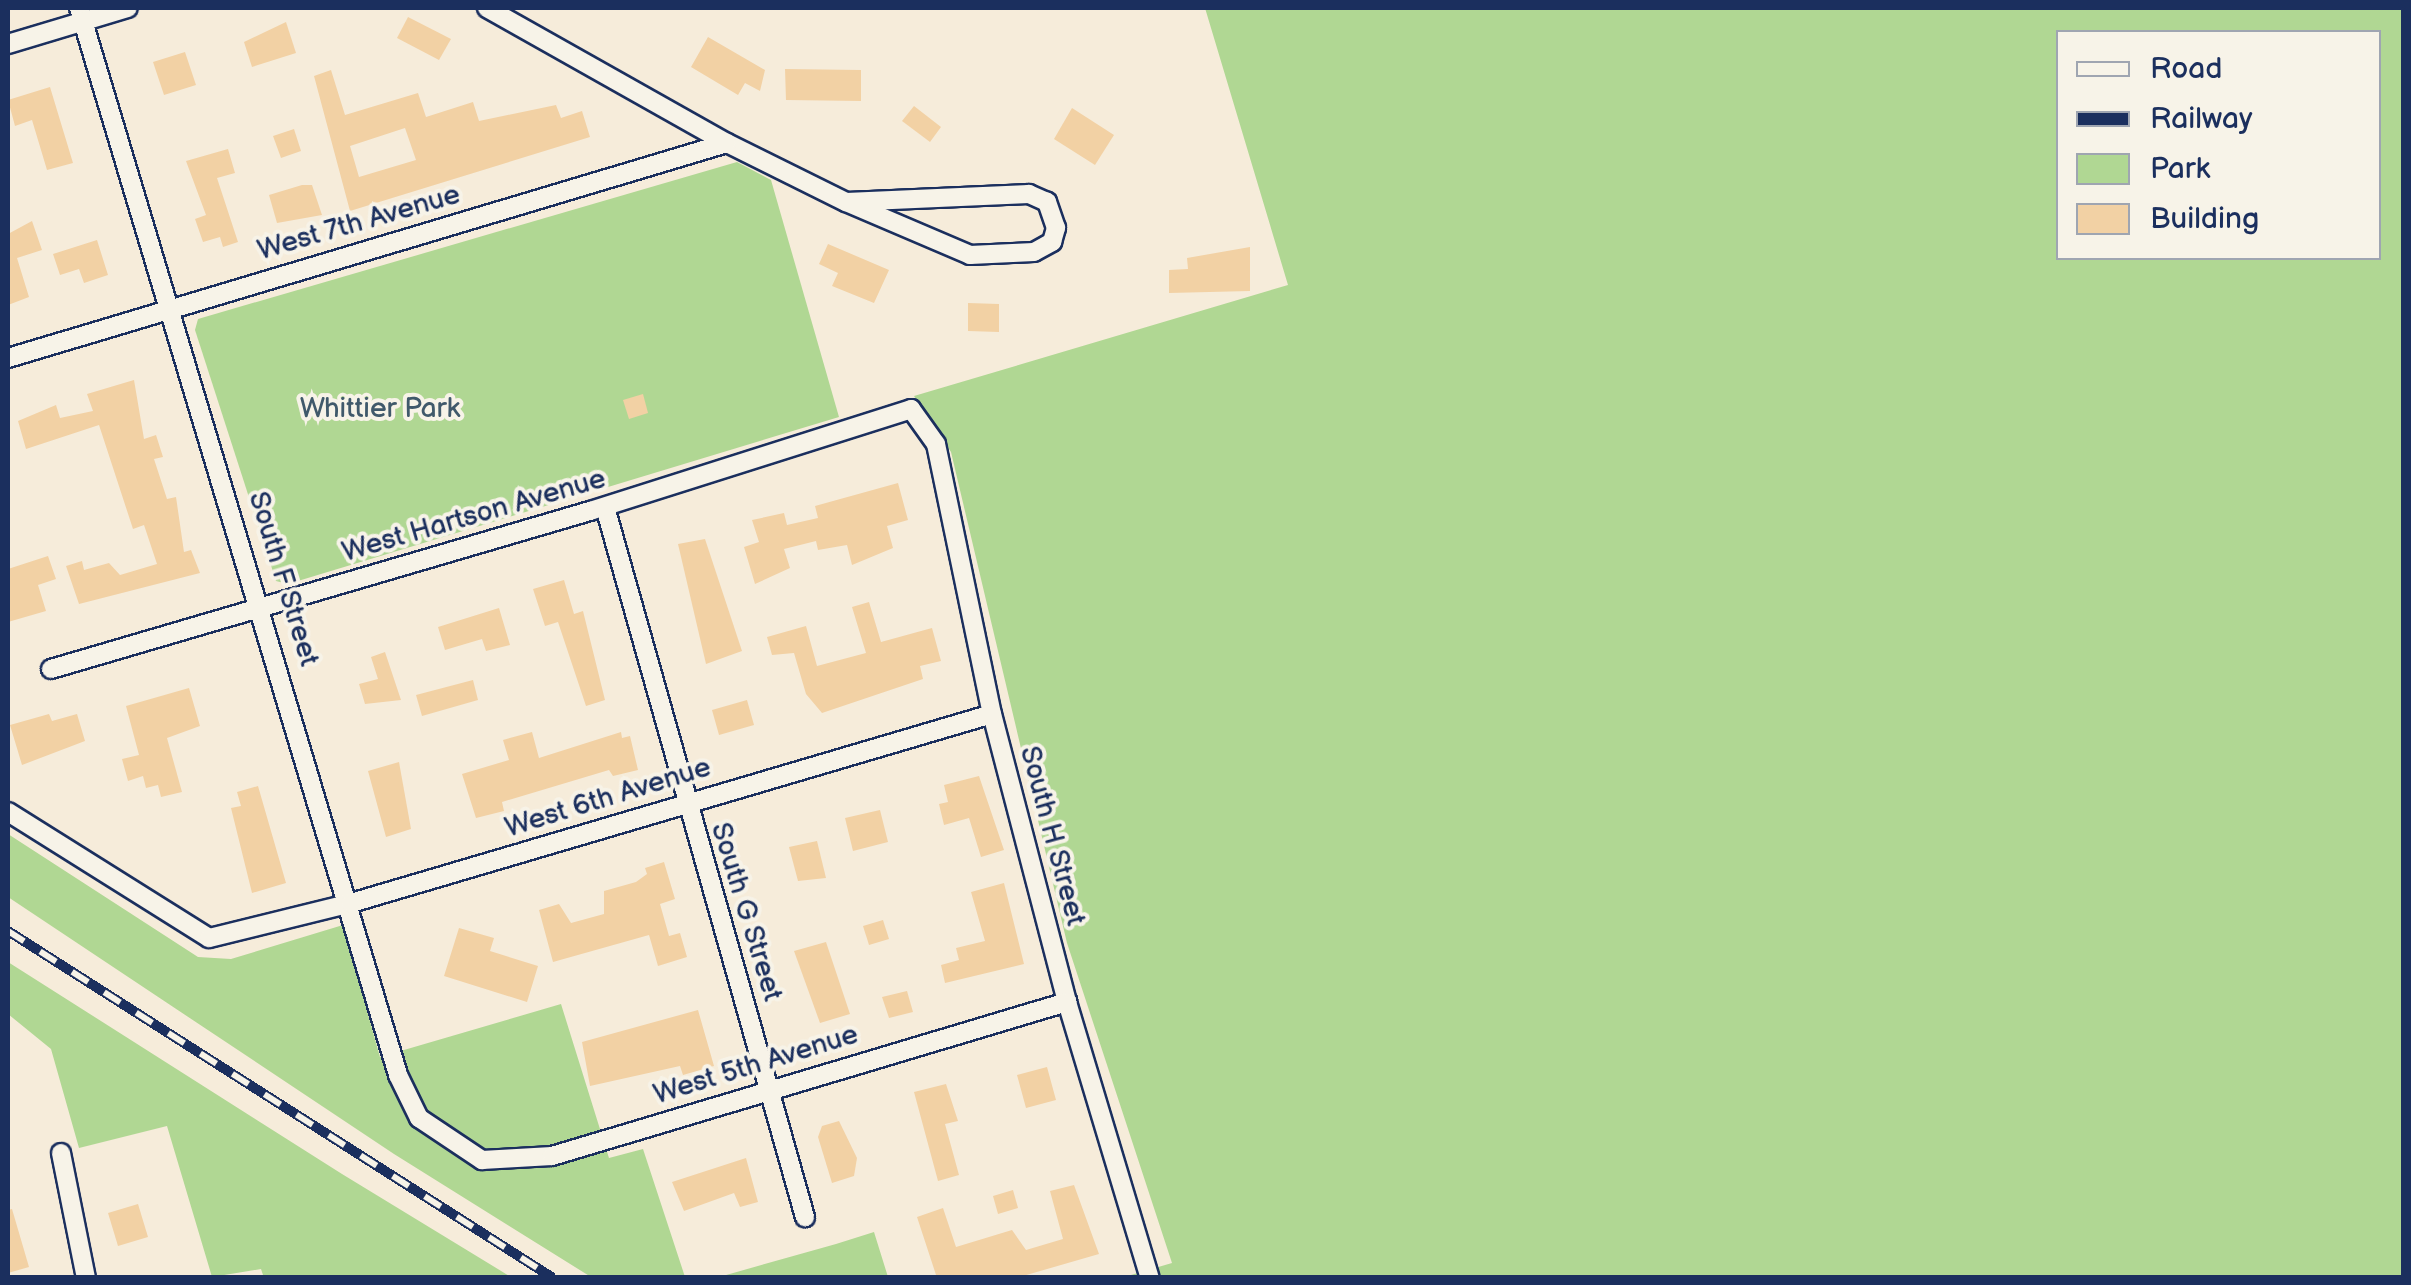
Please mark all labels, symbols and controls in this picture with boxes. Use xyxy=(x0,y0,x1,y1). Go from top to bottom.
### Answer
legend xyxy=(2056,30,2381,260)
text: Road xyxy=(2150,51,2223,87)
text: Railway xyxy=(2150,101,2252,137)
text: Park xyxy=(2150,151,2210,187)
street label: West 7th Avenue xyxy=(253,178,465,268)
text: Building xyxy=(2150,201,2259,237)
park label: Whittier Park xyxy=(300,392,460,426)
street label: West Hartson Avenue xyxy=(338,462,610,570)
street label: South F Street xyxy=(240,488,326,670)
street label: South H Street xyxy=(1012,742,1092,930)
street label: West 6th Avenue xyxy=(501,751,715,845)
street label: South G Street xyxy=(703,819,789,1005)
street label: West 5th Avenue xyxy=(650,1018,862,1112)

